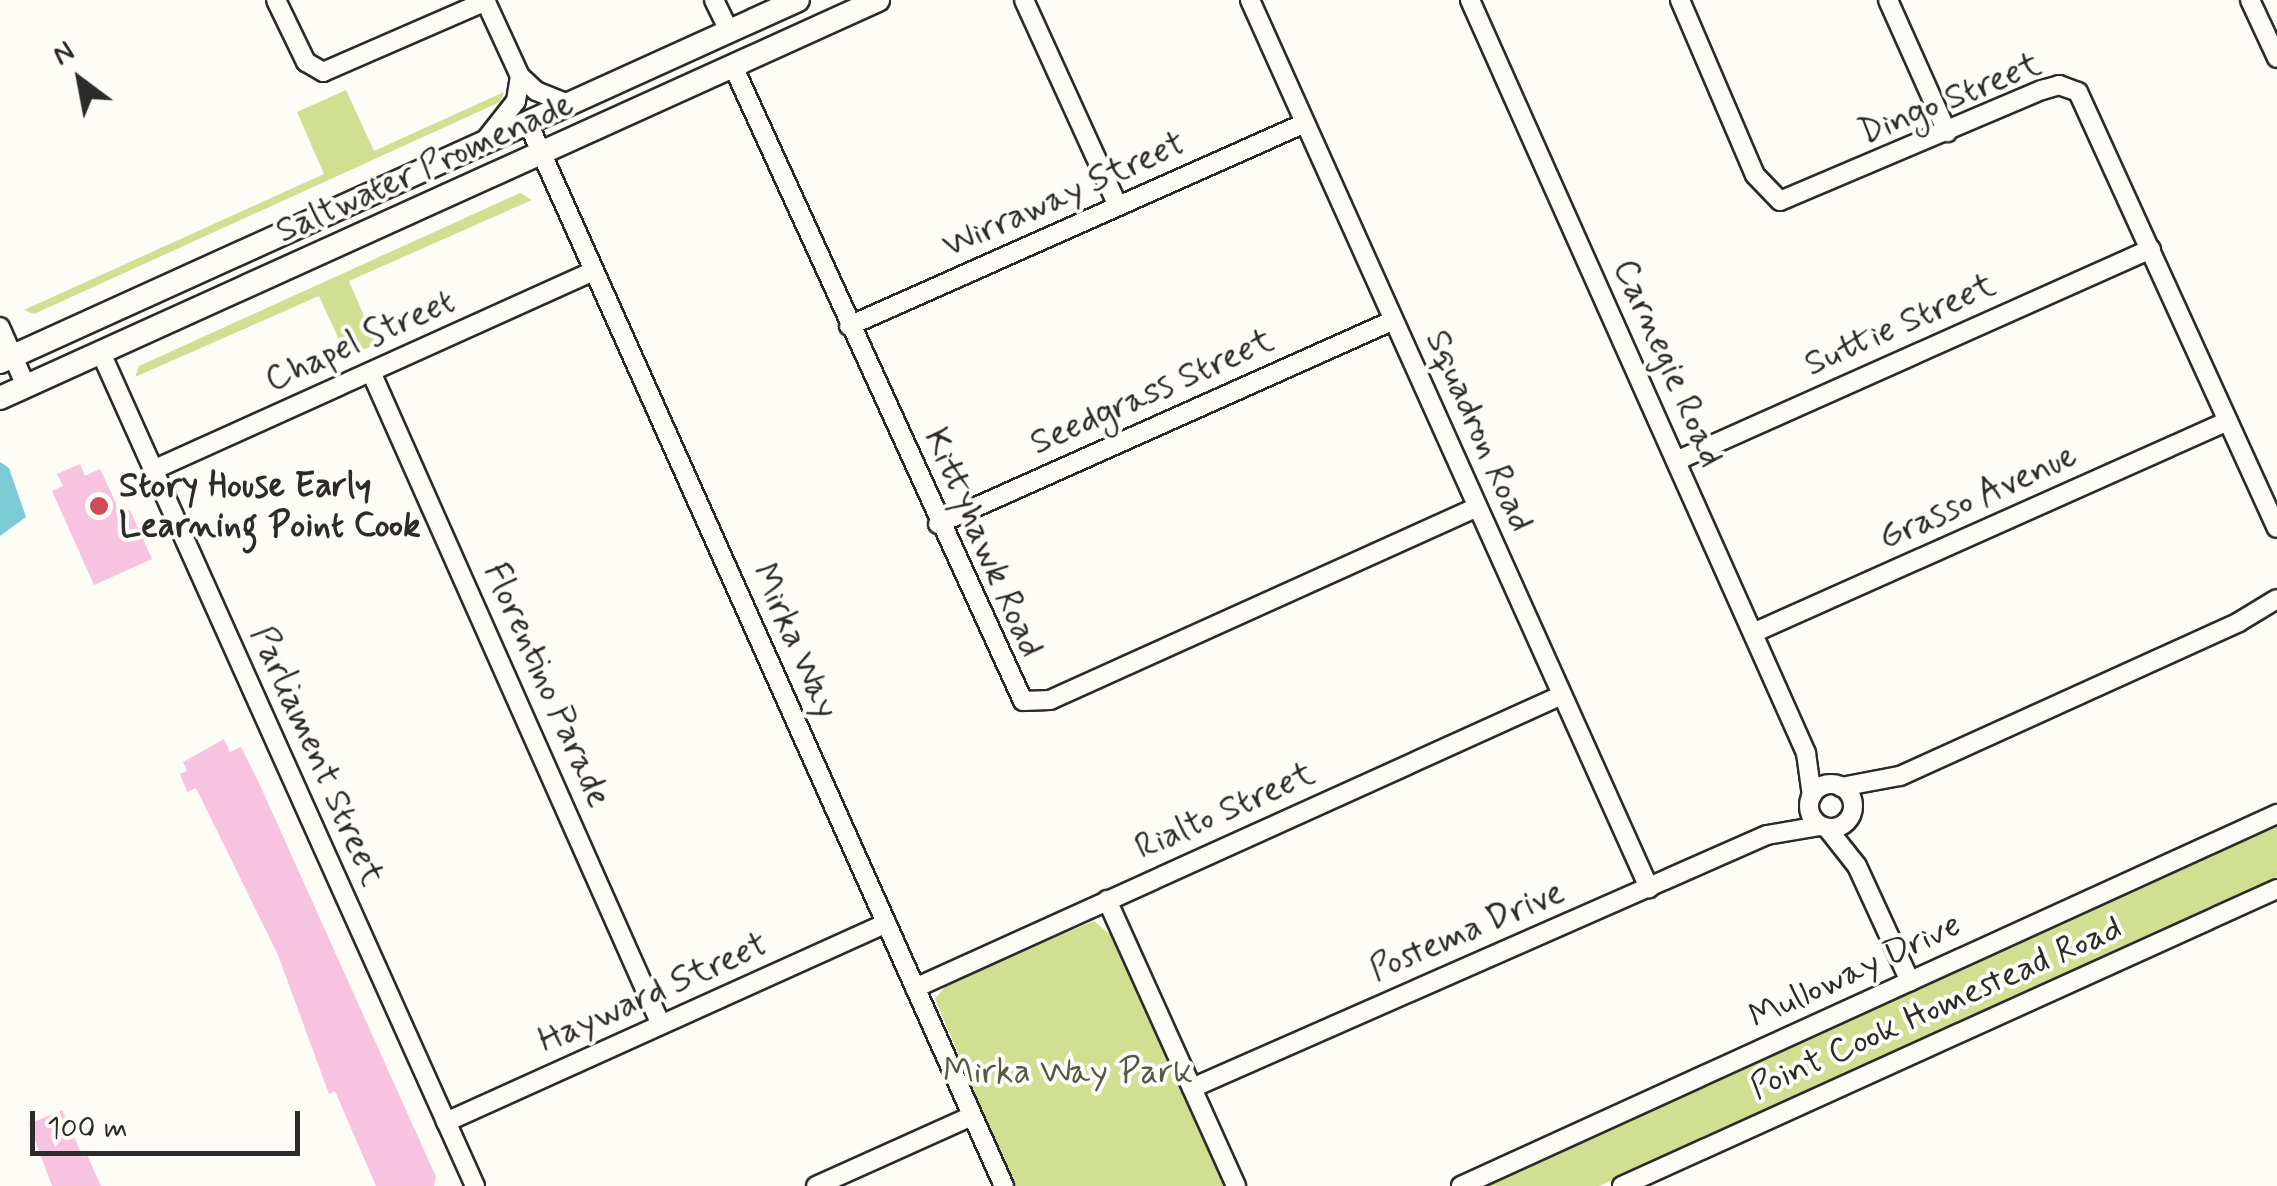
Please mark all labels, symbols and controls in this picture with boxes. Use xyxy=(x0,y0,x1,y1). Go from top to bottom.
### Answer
north arrow xyxy=(30,30,130,130)
text: N xyxy=(46,34,82,75)
street label: Dingo Street xyxy=(1853,43,2047,155)
street label: Saltwater Promenade xyxy=(270,83,580,253)
street label: Wirraway Street xyxy=(937,123,1191,267)
street label: Carnegie Road xyxy=(1604,254,1732,472)
street label: Suttie Street xyxy=(1798,264,2002,386)
street label: Chapel Street xyxy=(256,279,464,403)
street label: Seedgrass Street xyxy=(1024,320,1280,464)
street label: Squadron Road xyxy=(1416,324,1542,538)
street label: Kittyhawk Road xyxy=(914,422,1052,664)
street label: Grasso Avenue xyxy=(1870,433,2086,561)
place label: Story House Early Learning Point Cook xyxy=(119,465,425,547)
marker: Story House Early Learning Point Cook xyxy=(88,495,110,517)
street label: Mirka Way xyxy=(742,557,848,725)
street label: Florentino Parade xyxy=(475,558,619,812)
street label: Parliament Street xyxy=(241,620,393,892)
street label: Rialto Street xyxy=(1129,753,1321,869)
street label: Postema Drive xyxy=(1365,872,1569,990)
street label: Mulloway Drive xyxy=(1744,904,1966,1038)
street label: Point Cook Homestead Road xyxy=(1741,906,2131,1110)
street label: Hayward Street xyxy=(533,924,773,1062)
park label: Mirka Way Park xyxy=(946,1051,1190,1093)
scale bar xyxy=(35,1091,305,1153)
text: 100 m xyxy=(47,1109,128,1148)

